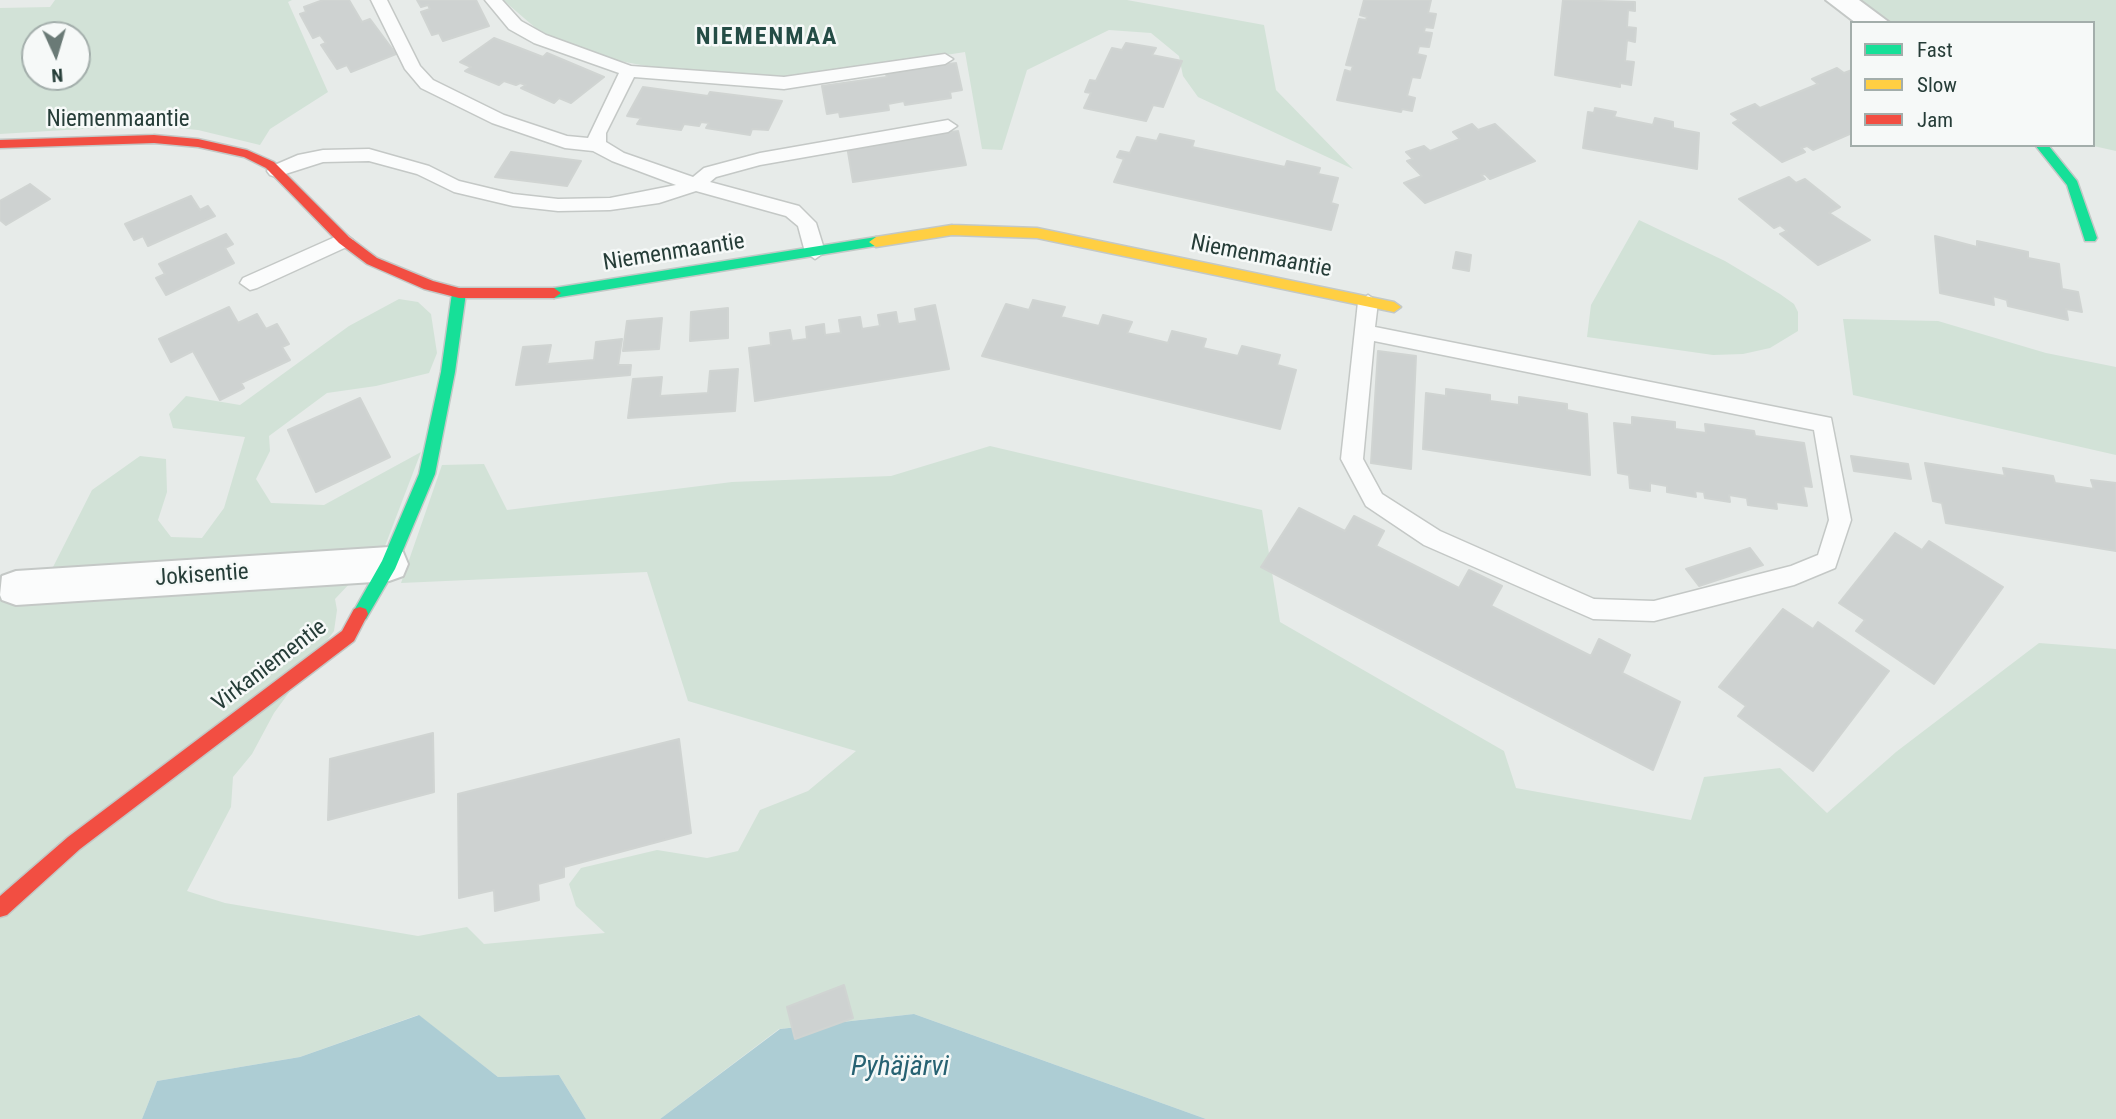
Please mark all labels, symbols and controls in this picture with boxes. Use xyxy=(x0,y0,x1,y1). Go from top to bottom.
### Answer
north arrow xyxy=(21,21,91,91)
legend xyxy=(1850,21,2095,147)
district label: NIEMENMAA xyxy=(697,24,837,52)
text: Fast xyxy=(1917,38,1953,62)
text: N xyxy=(51,64,64,87)
text: Slow xyxy=(1917,73,1957,97)
street label: Niemenmaantie xyxy=(47,106,189,134)
text: Jam xyxy=(1917,108,1953,132)
street label: Niemenmaantie xyxy=(601,228,747,278)
street label: Niemenmaantie xyxy=(1188,230,1334,284)
street label: Jokisentie xyxy=(154,559,250,593)
street label: Virkaniementie xyxy=(207,614,333,718)
water label: Pyhäjärvi xyxy=(851,1051,949,1085)

